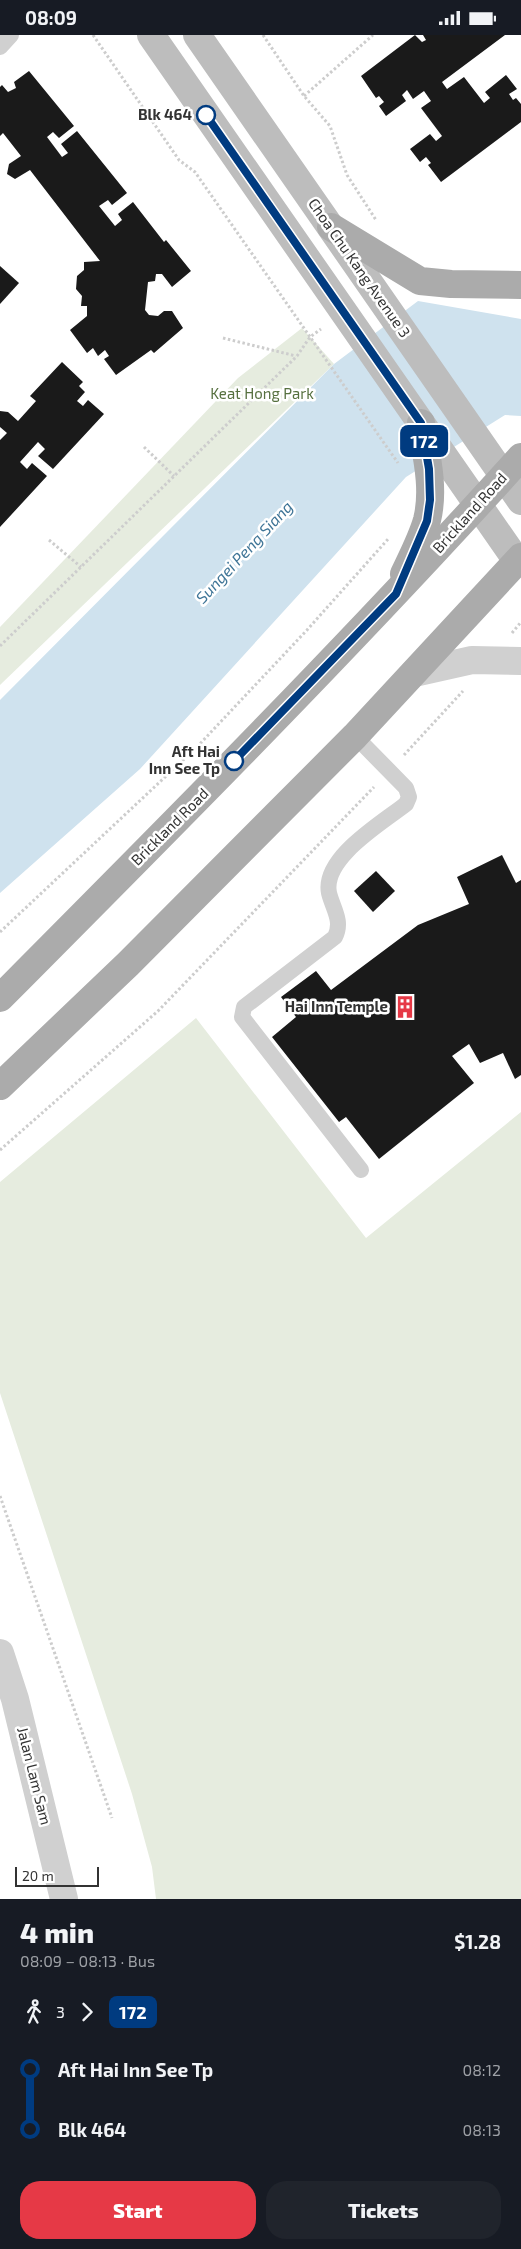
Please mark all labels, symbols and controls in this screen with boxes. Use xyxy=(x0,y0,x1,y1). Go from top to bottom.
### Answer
text: 08:09 xyxy=(25,6,77,29)
place label: Blk 464 xyxy=(138,105,192,123)
marker: Blk 464 xyxy=(196,105,216,125)
street label: Choa Chu Kang Avenue 3 xyxy=(305,194,415,340)
park label: Keat Hong Park xyxy=(210,384,314,402)
line badge: 172 xyxy=(395,425,453,457)
text: 172 xyxy=(410,430,438,452)
street label: Brickland Road xyxy=(428,468,510,556)
water label: Sungei Peng Siang xyxy=(191,497,296,607)
place label: Aft Hai Inn See Tp xyxy=(149,742,220,777)
marker: Aft Hai Inn See Tp xyxy=(224,751,244,771)
street label: Brickland Road xyxy=(127,784,212,869)
building icon: Hai Inn Temple xyxy=(392,994,418,1020)
place label: Hai Inn Temple xyxy=(285,997,388,1015)
street label: Jalan Lam Sam xyxy=(14,1725,56,1827)
scale bar xyxy=(15,1864,99,1887)
text: 20 m xyxy=(22,1867,54,1884)
text: 4 min xyxy=(20,1915,94,1949)
text: $1.28 xyxy=(454,1930,501,1953)
text: 08:09 – 08:13 · Bus xyxy=(20,1951,155,1970)
icon: walk xyxy=(20,1998,48,2026)
icon: forward xyxy=(73,1998,101,2026)
text: 172 xyxy=(119,2001,147,2023)
text: 3 xyxy=(56,2002,65,2021)
text: Aft Hai Inn See Tp xyxy=(58,2058,213,2081)
text: 08:12 xyxy=(463,2060,501,2079)
text: Blk 464 xyxy=(58,2118,126,2141)
text: 08:13 xyxy=(463,2120,501,2139)
button: Start xyxy=(20,2181,256,2239)
button: Tickets xyxy=(266,2181,501,2239)

